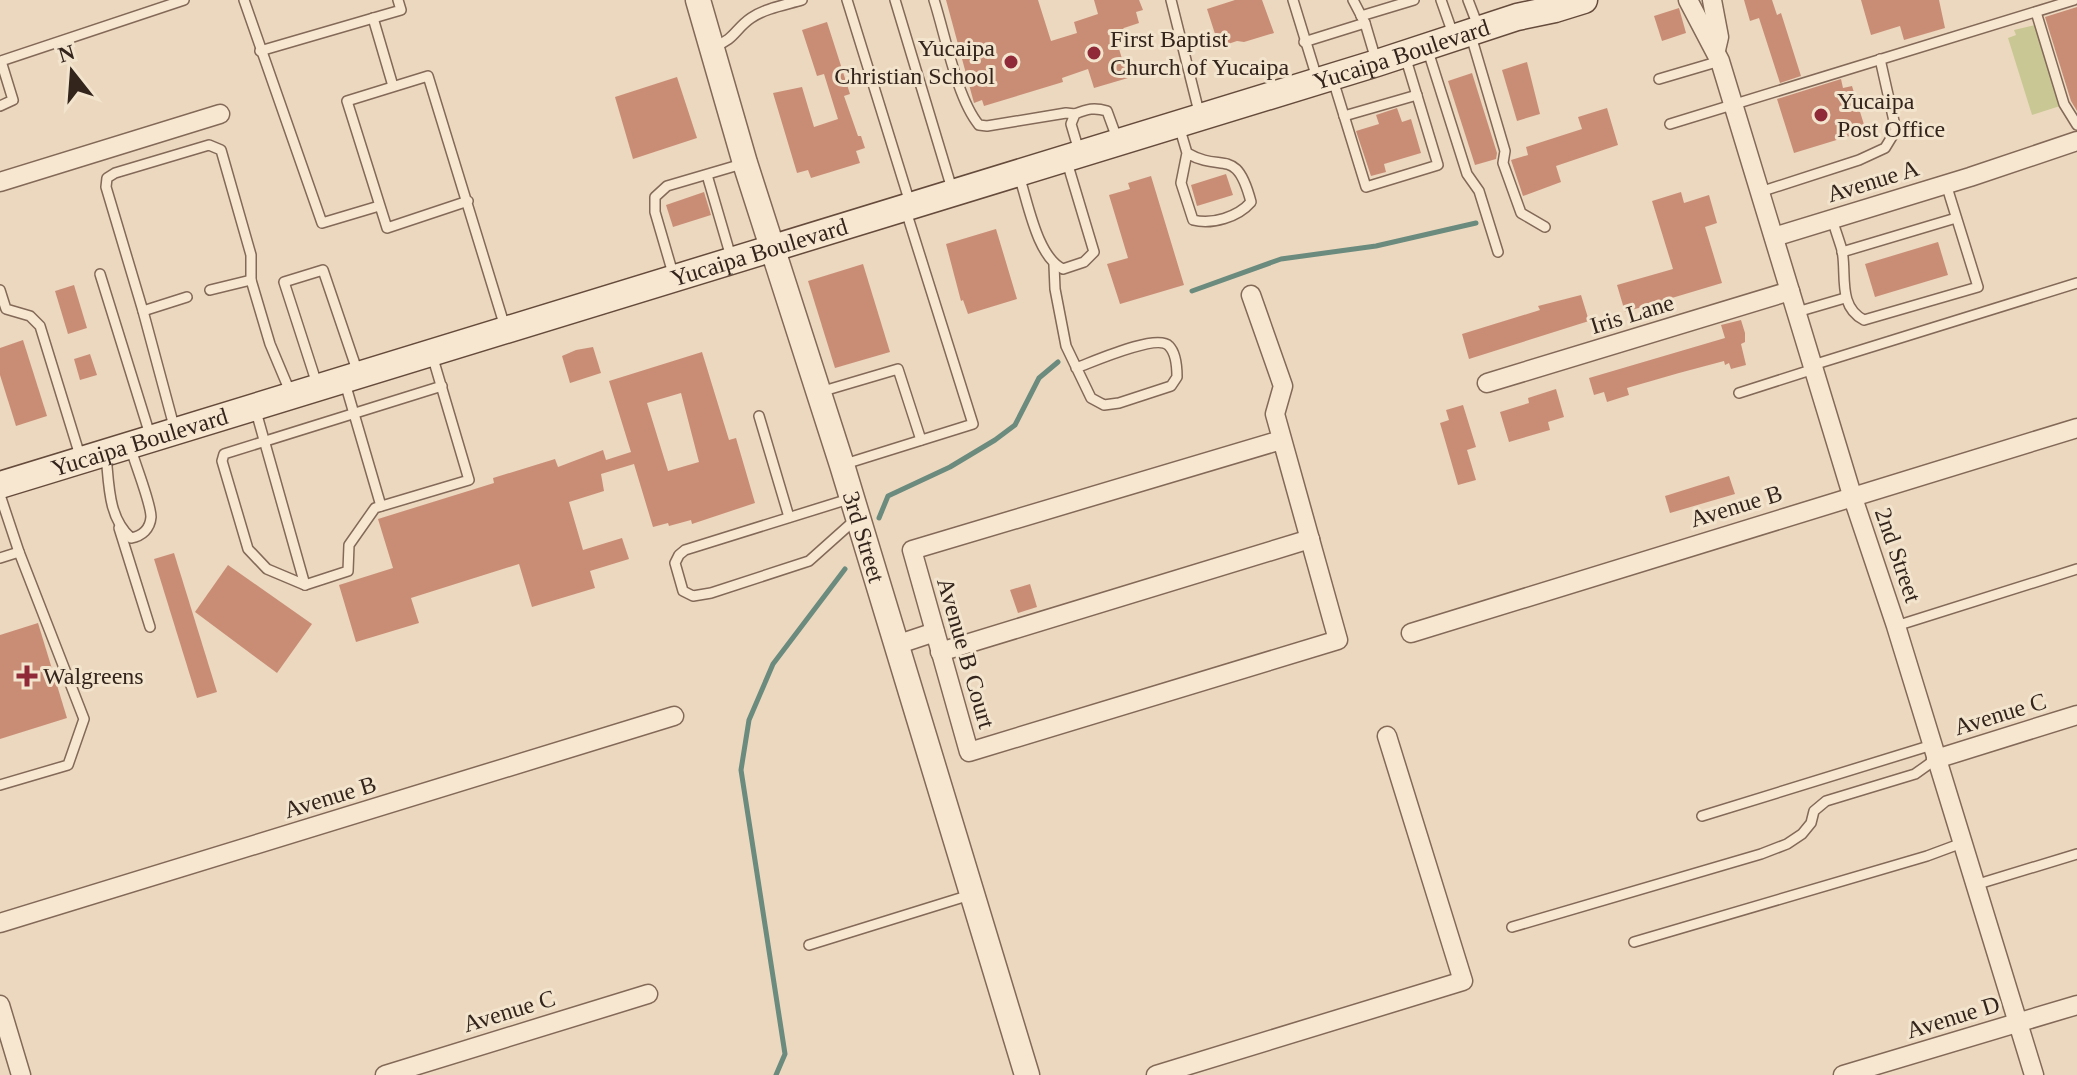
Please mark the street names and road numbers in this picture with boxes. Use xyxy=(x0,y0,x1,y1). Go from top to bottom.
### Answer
street label: Yucaipa Boulevard xyxy=(1310,14,1493,95)
street label: Avenue A xyxy=(1824,155,1923,207)
street label: Yucaipa Boulevard xyxy=(668,213,851,292)
street label: Iris Lane xyxy=(1587,289,1677,339)
street label: Yucaipa Boulevard xyxy=(48,403,231,482)
street label: Avenue B xyxy=(1687,480,1785,532)
street label: 3rd Street xyxy=(838,488,890,586)
street label: 2nd Street xyxy=(1870,504,1926,606)
street label: Avenue B Court xyxy=(932,575,1000,732)
street label: Avenue C xyxy=(1951,688,2049,740)
street label: Avenue B xyxy=(281,771,379,823)
street label: Avenue C xyxy=(460,985,558,1037)
street label: Avenue D xyxy=(1903,991,2003,1043)

